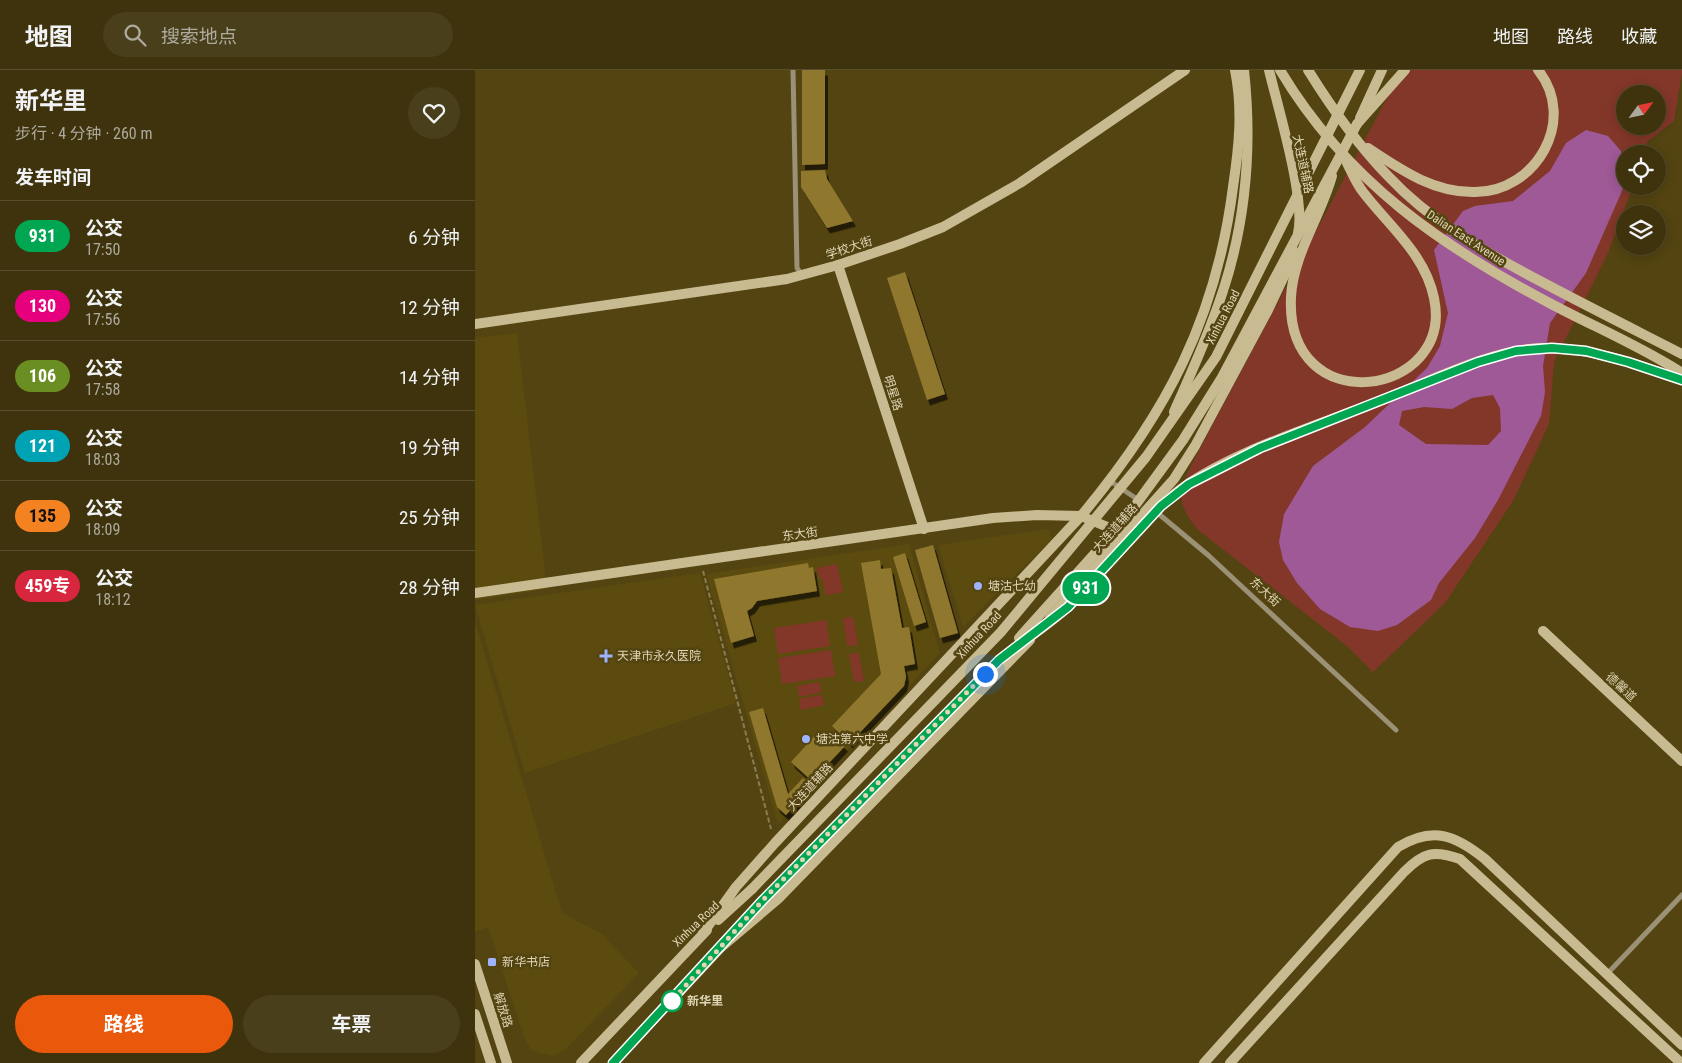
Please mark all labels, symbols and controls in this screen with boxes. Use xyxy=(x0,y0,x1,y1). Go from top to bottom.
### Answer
search box xyxy=(103,12,453,57)
icon: search xyxy=(121,21,149,49)
text: 地图 xyxy=(25,23,73,51)
text: 搜索地点 xyxy=(161,25,237,48)
text: 地图 xyxy=(1493,26,1529,47)
text: 路线 xyxy=(1557,26,1593,47)
text: 收藏 xyxy=(1621,26,1657,47)
north arrow xyxy=(1616,85,1666,135)
map controls xyxy=(1616,85,1666,255)
text: 新华里 xyxy=(15,87,87,115)
button: heart xyxy=(408,87,460,139)
text: 步行 · 4 分钟 · 260 m xyxy=(15,124,152,143)
street label: 大连道辅路 xyxy=(1290,133,1316,195)
button: locate xyxy=(1616,145,1666,195)
text: 发车时间 xyxy=(15,166,91,189)
button: layers xyxy=(1616,205,1666,255)
street label: Dalian East Avenue xyxy=(1424,207,1508,269)
text: 公交 xyxy=(85,217,123,240)
text: 931 xyxy=(29,225,56,246)
text: 6 分钟 xyxy=(408,226,460,249)
street label: 学校大街 xyxy=(824,234,874,262)
text: 17:50 xyxy=(85,240,120,259)
text: 公交 xyxy=(85,287,123,310)
street label: Xinhua Road xyxy=(1203,287,1243,347)
text: 130 xyxy=(29,295,56,316)
text: 12 分钟 xyxy=(399,296,460,319)
text: 17:56 xyxy=(85,310,120,329)
text: 公交 xyxy=(85,357,123,380)
text: 106 xyxy=(29,365,56,386)
text: 14 分钟 xyxy=(399,366,460,389)
street label: 明星路 xyxy=(881,374,905,412)
text: 17:58 xyxy=(85,380,120,399)
text: 公交 xyxy=(85,427,123,450)
text: 121 xyxy=(29,435,56,456)
text: 19 分钟 xyxy=(399,436,460,459)
text: 18:03 xyxy=(85,450,120,469)
text: 公交 xyxy=(85,497,123,520)
street label: 大连道辅路 xyxy=(1090,501,1140,555)
text: 135 xyxy=(29,505,56,526)
text: 25 分钟 xyxy=(399,506,460,529)
text: 18:09 xyxy=(85,520,120,539)
street label: 东大街 xyxy=(781,525,819,543)
text: 公交 xyxy=(95,567,133,590)
line badge: 931 xyxy=(1057,572,1115,604)
text: 459专 xyxy=(25,575,70,596)
street label: 东大街 xyxy=(1247,575,1283,609)
text: 28 分钟 xyxy=(399,576,460,599)
text: 931 xyxy=(1072,577,1100,598)
place label: 塘沽七幼 xyxy=(988,579,1036,593)
marker: 塘沽七幼 xyxy=(972,580,984,592)
text: 18:12 xyxy=(95,590,131,609)
street label: Xinhua Road xyxy=(954,608,1004,661)
marker: 天津市永久医院 xyxy=(599,649,613,663)
place label: 天津市永久医院 xyxy=(617,649,701,663)
your location xyxy=(973,662,998,687)
street label: 德馨道 xyxy=(1603,670,1639,704)
place label: 塘沽第六中学 xyxy=(816,732,888,746)
marker: 塘沽第六中学 xyxy=(800,733,812,745)
street label: 大连道辅路 xyxy=(784,760,836,814)
street label: Xinhua Road xyxy=(670,898,722,950)
place label: 新华书店 xyxy=(502,955,550,969)
marker: 新华书店 xyxy=(486,956,498,968)
marker: 新华里 xyxy=(661,990,683,1012)
street label: 解放路 xyxy=(491,991,515,1029)
place label: 新华里 xyxy=(687,994,723,1008)
button: 路线 xyxy=(15,995,233,1053)
button: 车票 xyxy=(243,995,460,1053)

